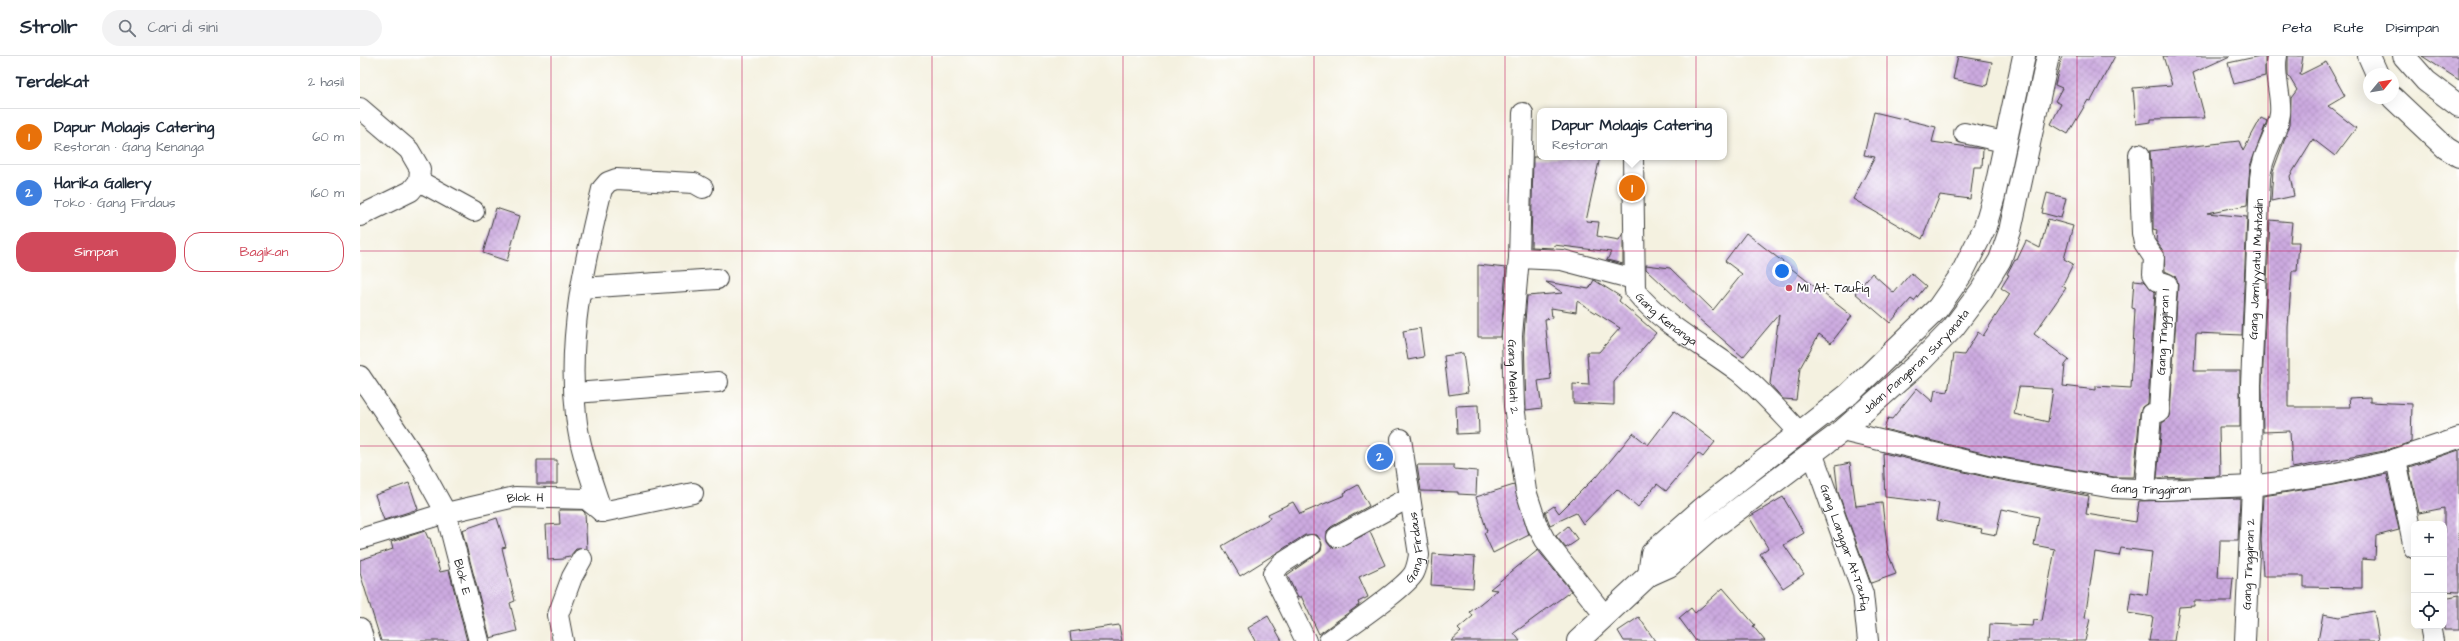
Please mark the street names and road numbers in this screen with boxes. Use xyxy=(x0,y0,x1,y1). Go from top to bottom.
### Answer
street label: Gang Jam'Iyyatul Muhtadin xyxy=(2245,199,2268,340)
street label: Gang Tinggiran 1 xyxy=(2153,288,2175,375)
street label: Gang Kenanga xyxy=(1631,289,1700,350)
street label: Jalan Pangeran Suryanata xyxy=(1859,306,1973,418)
street label: Gang Melati 2 xyxy=(1503,339,1523,415)
street label: Gang Tinggiran xyxy=(2111,480,2191,500)
street label: Gang Langgar At-Taufiq xyxy=(1815,482,1873,612)
street label: Blok H xyxy=(505,489,544,508)
street label: Gang Firdaus xyxy=(1402,511,1428,587)
street label: Gang Tinggiran 2 xyxy=(2238,518,2260,610)
street label: Blok E xyxy=(449,557,475,597)

